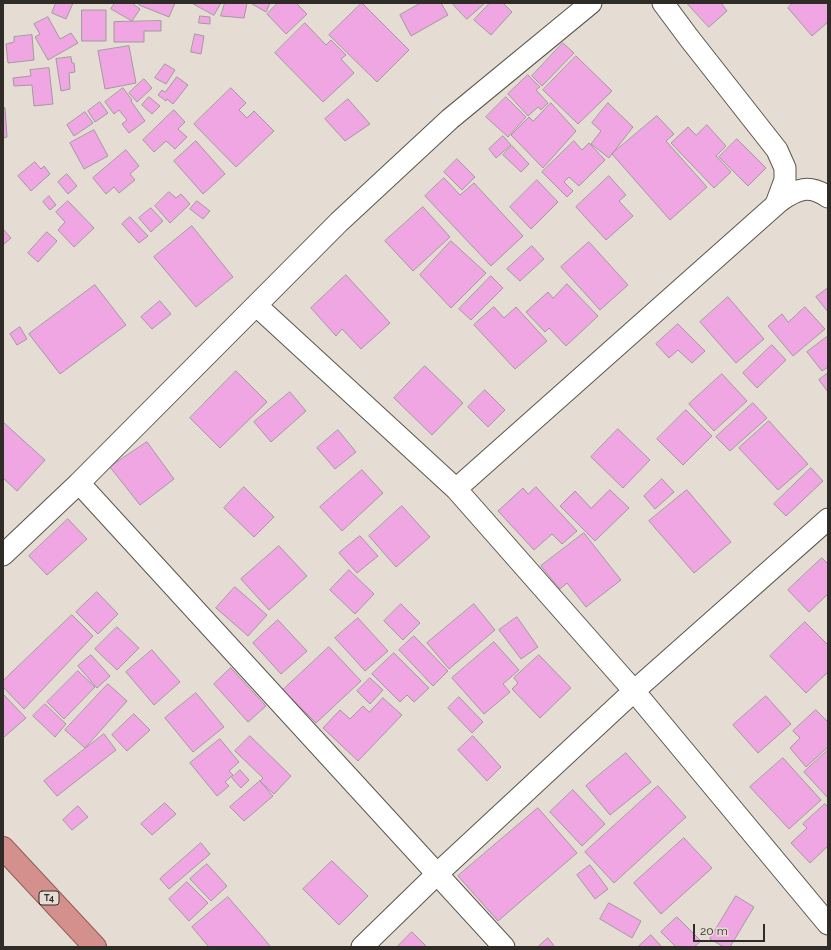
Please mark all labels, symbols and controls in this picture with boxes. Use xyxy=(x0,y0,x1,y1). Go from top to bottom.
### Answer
road number: T4 xyxy=(39,891,59,905)
scale bar xyxy=(695,916,767,942)
text: 20 m xyxy=(700,924,728,938)

